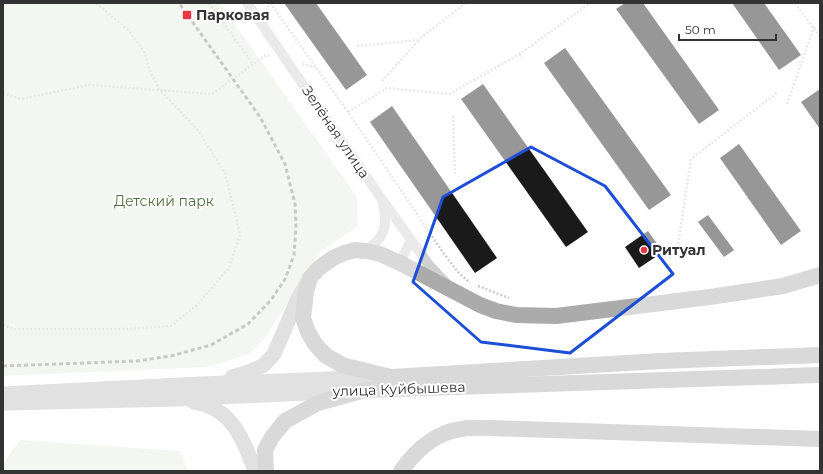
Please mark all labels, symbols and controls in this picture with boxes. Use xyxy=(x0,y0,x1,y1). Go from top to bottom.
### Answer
place label: Парковая xyxy=(196,6,269,24)
marker: Парковая xyxy=(181,9,193,21)
scale bar xyxy=(679,16,776,42)
text: 50 m xyxy=(685,22,716,37)
street label: Зелёная улица xyxy=(298,82,374,182)
park label: Детский парк xyxy=(114,192,214,210)
place label: Ритуал xyxy=(652,241,706,259)
marker: Ритуал xyxy=(639,245,649,255)
street label: улица Куйбышева xyxy=(331,378,466,400)

